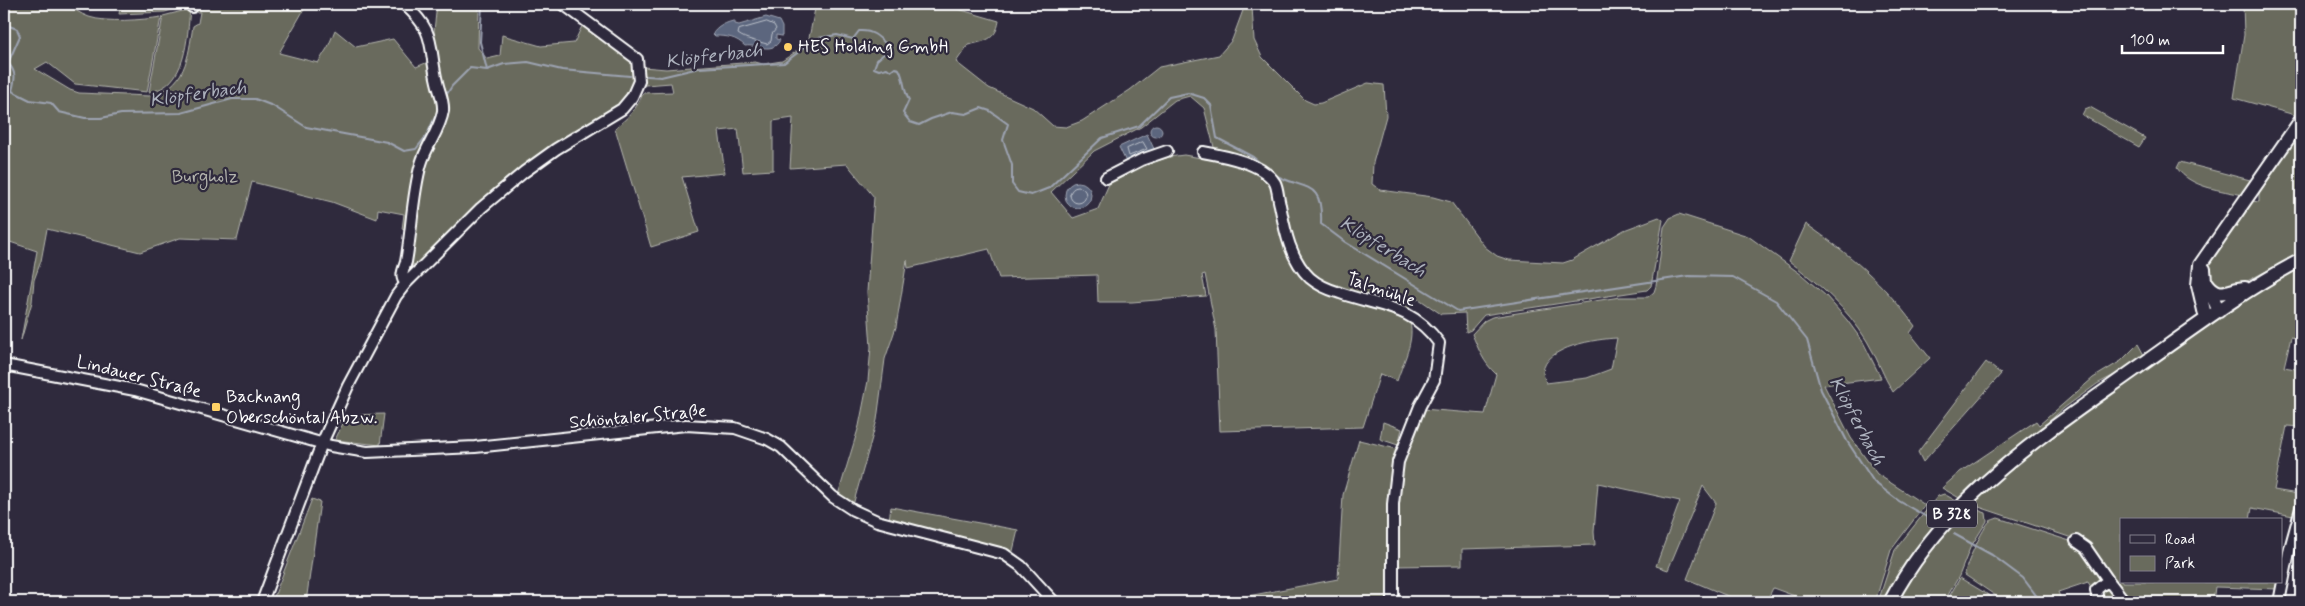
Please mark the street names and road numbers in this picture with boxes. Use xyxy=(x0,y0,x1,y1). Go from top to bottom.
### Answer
street label: Talmühle xyxy=(1343,267,1419,313)
street label: Lindauer Straße xyxy=(74,350,204,404)
street label: Schöntaler Straße xyxy=(568,399,708,435)
road number: B 328 xyxy=(1927,500,1977,528)

